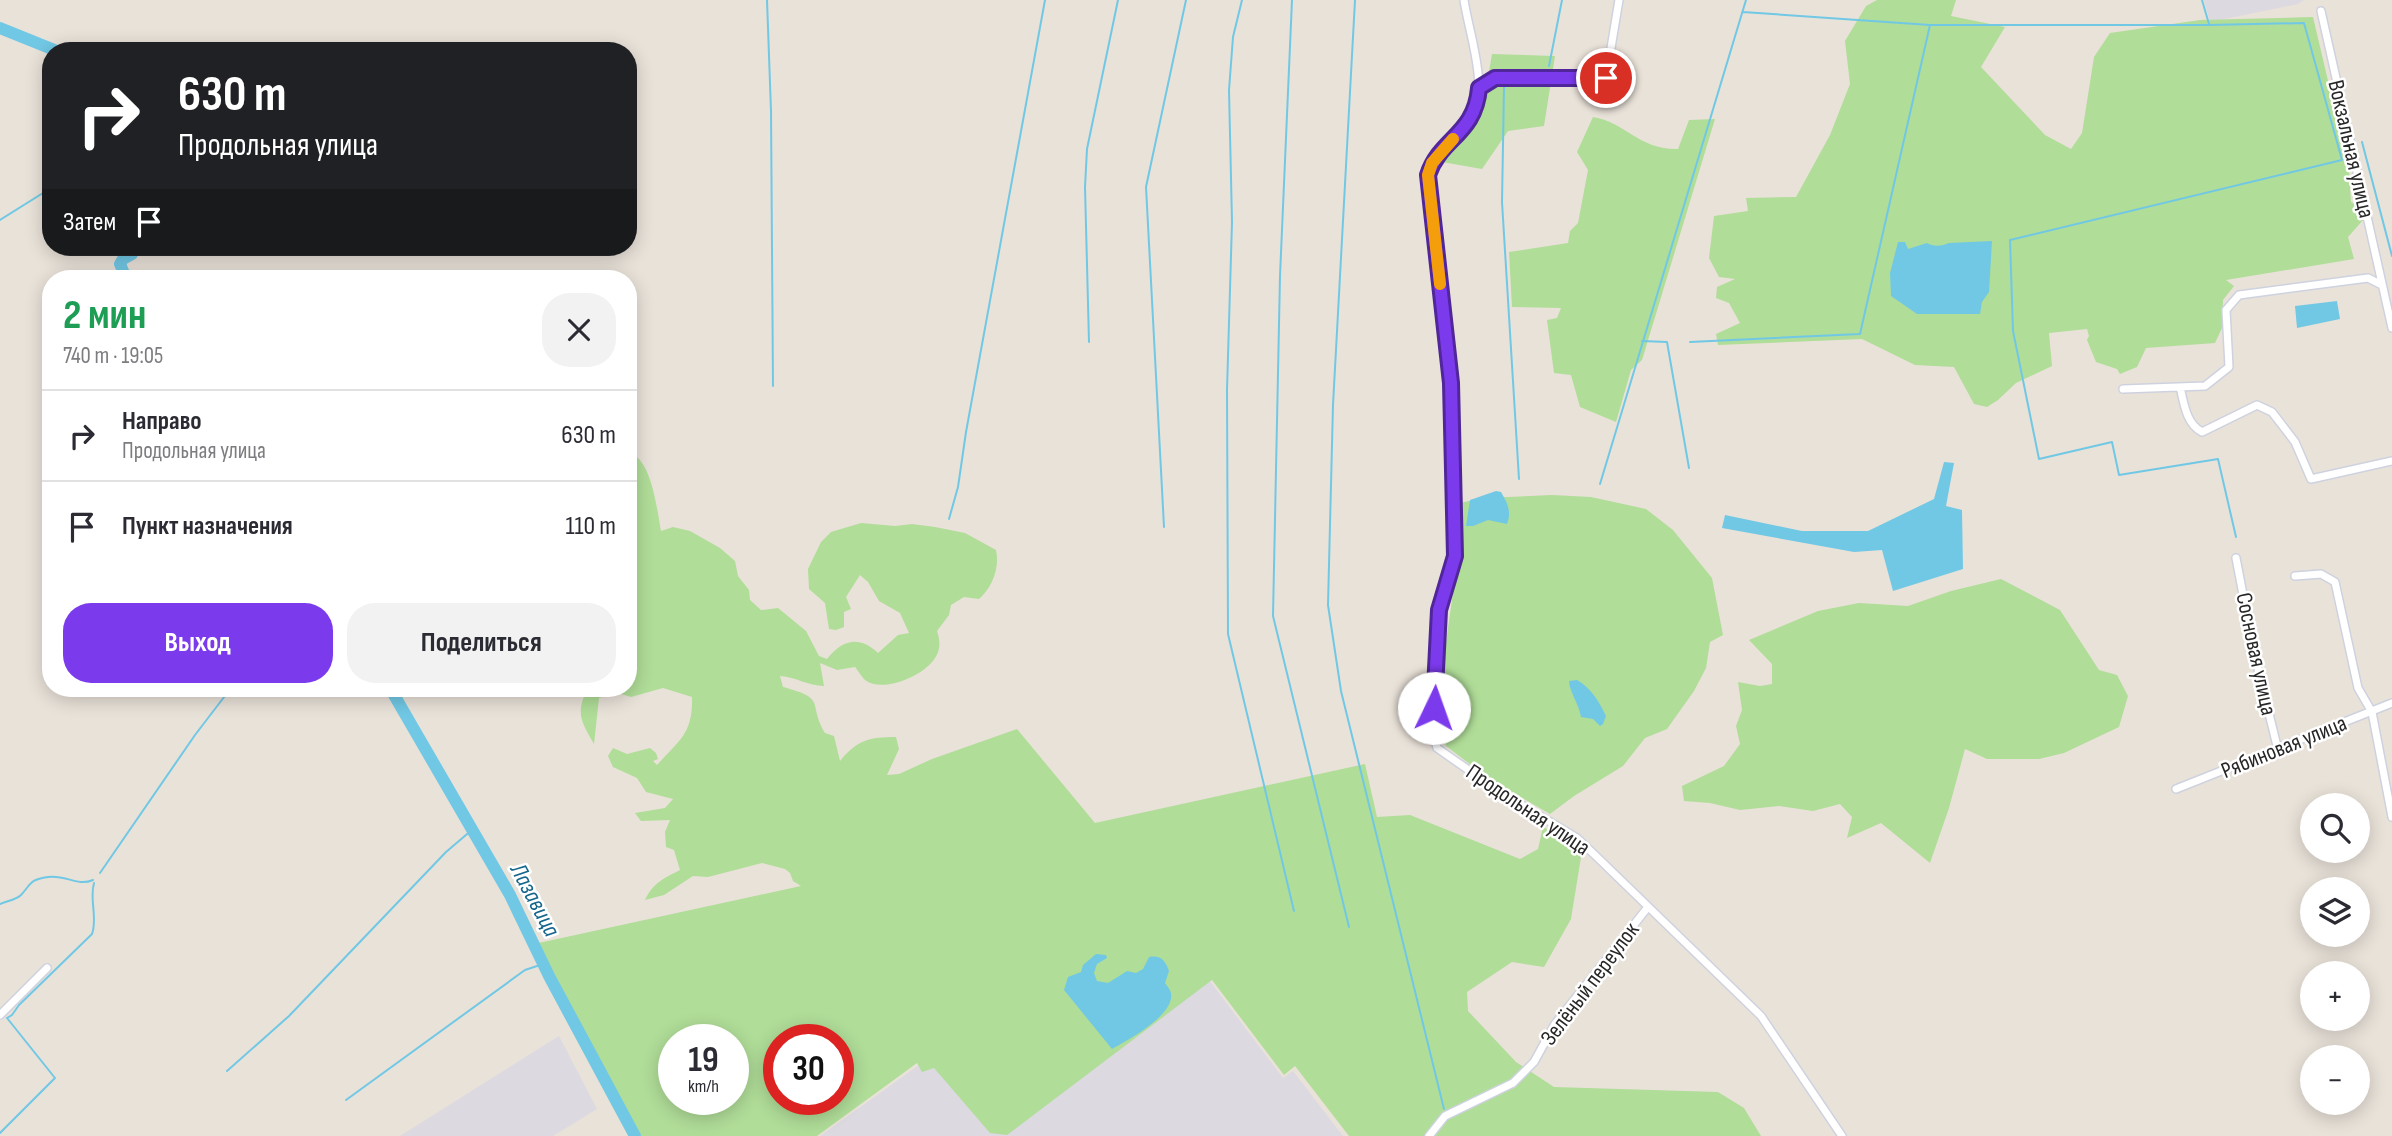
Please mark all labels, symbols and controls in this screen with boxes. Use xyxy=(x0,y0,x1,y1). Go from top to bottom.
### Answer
pin xyxy=(1576,48,1636,108)
icon: arrive xyxy=(1587,59,1625,97)
text: 630 m xyxy=(178,66,287,125)
icon: right xyxy=(63,70,154,161)
street label: Вокзальная улица xyxy=(2322,77,2380,221)
text: Продольная улица xyxy=(178,126,378,165)
icon: arrive xyxy=(130,203,168,241)
text: Затем xyxy=(63,207,116,238)
text: 2 мин xyxy=(63,290,146,341)
button: close xyxy=(542,293,616,367)
text: 740 m · 19:05 xyxy=(63,342,163,370)
text: Направо xyxy=(122,406,201,437)
icon: right xyxy=(63,417,101,455)
text: 630 m xyxy=(561,420,616,451)
text: Продольная улица xyxy=(122,437,266,465)
icon: arrive xyxy=(63,508,101,546)
text: Пункт назначения xyxy=(122,511,293,542)
text: 110 m xyxy=(565,511,616,542)
street label: Сосновая улица xyxy=(2229,590,2283,718)
button: Выход xyxy=(63,603,333,683)
button: Поделиться xyxy=(347,603,616,683)
position arrow xyxy=(1397,671,1471,745)
street label: Рябиновая улица xyxy=(2217,709,2351,785)
street label: Продольная улица xyxy=(1461,758,1595,862)
map controls xyxy=(2300,793,2370,1115)
button: search xyxy=(2300,793,2370,863)
water label: Лазавица xyxy=(503,858,566,942)
button: layers xyxy=(2300,877,2370,947)
street label: Зелёный переулок xyxy=(1535,917,1646,1051)
button: + xyxy=(2300,961,2370,1031)
speed limit sign: 30 xyxy=(763,1024,854,1115)
text: 19 xyxy=(688,1039,719,1082)
button: − xyxy=(2300,1045,2370,1115)
text: km/h xyxy=(688,1076,719,1097)

